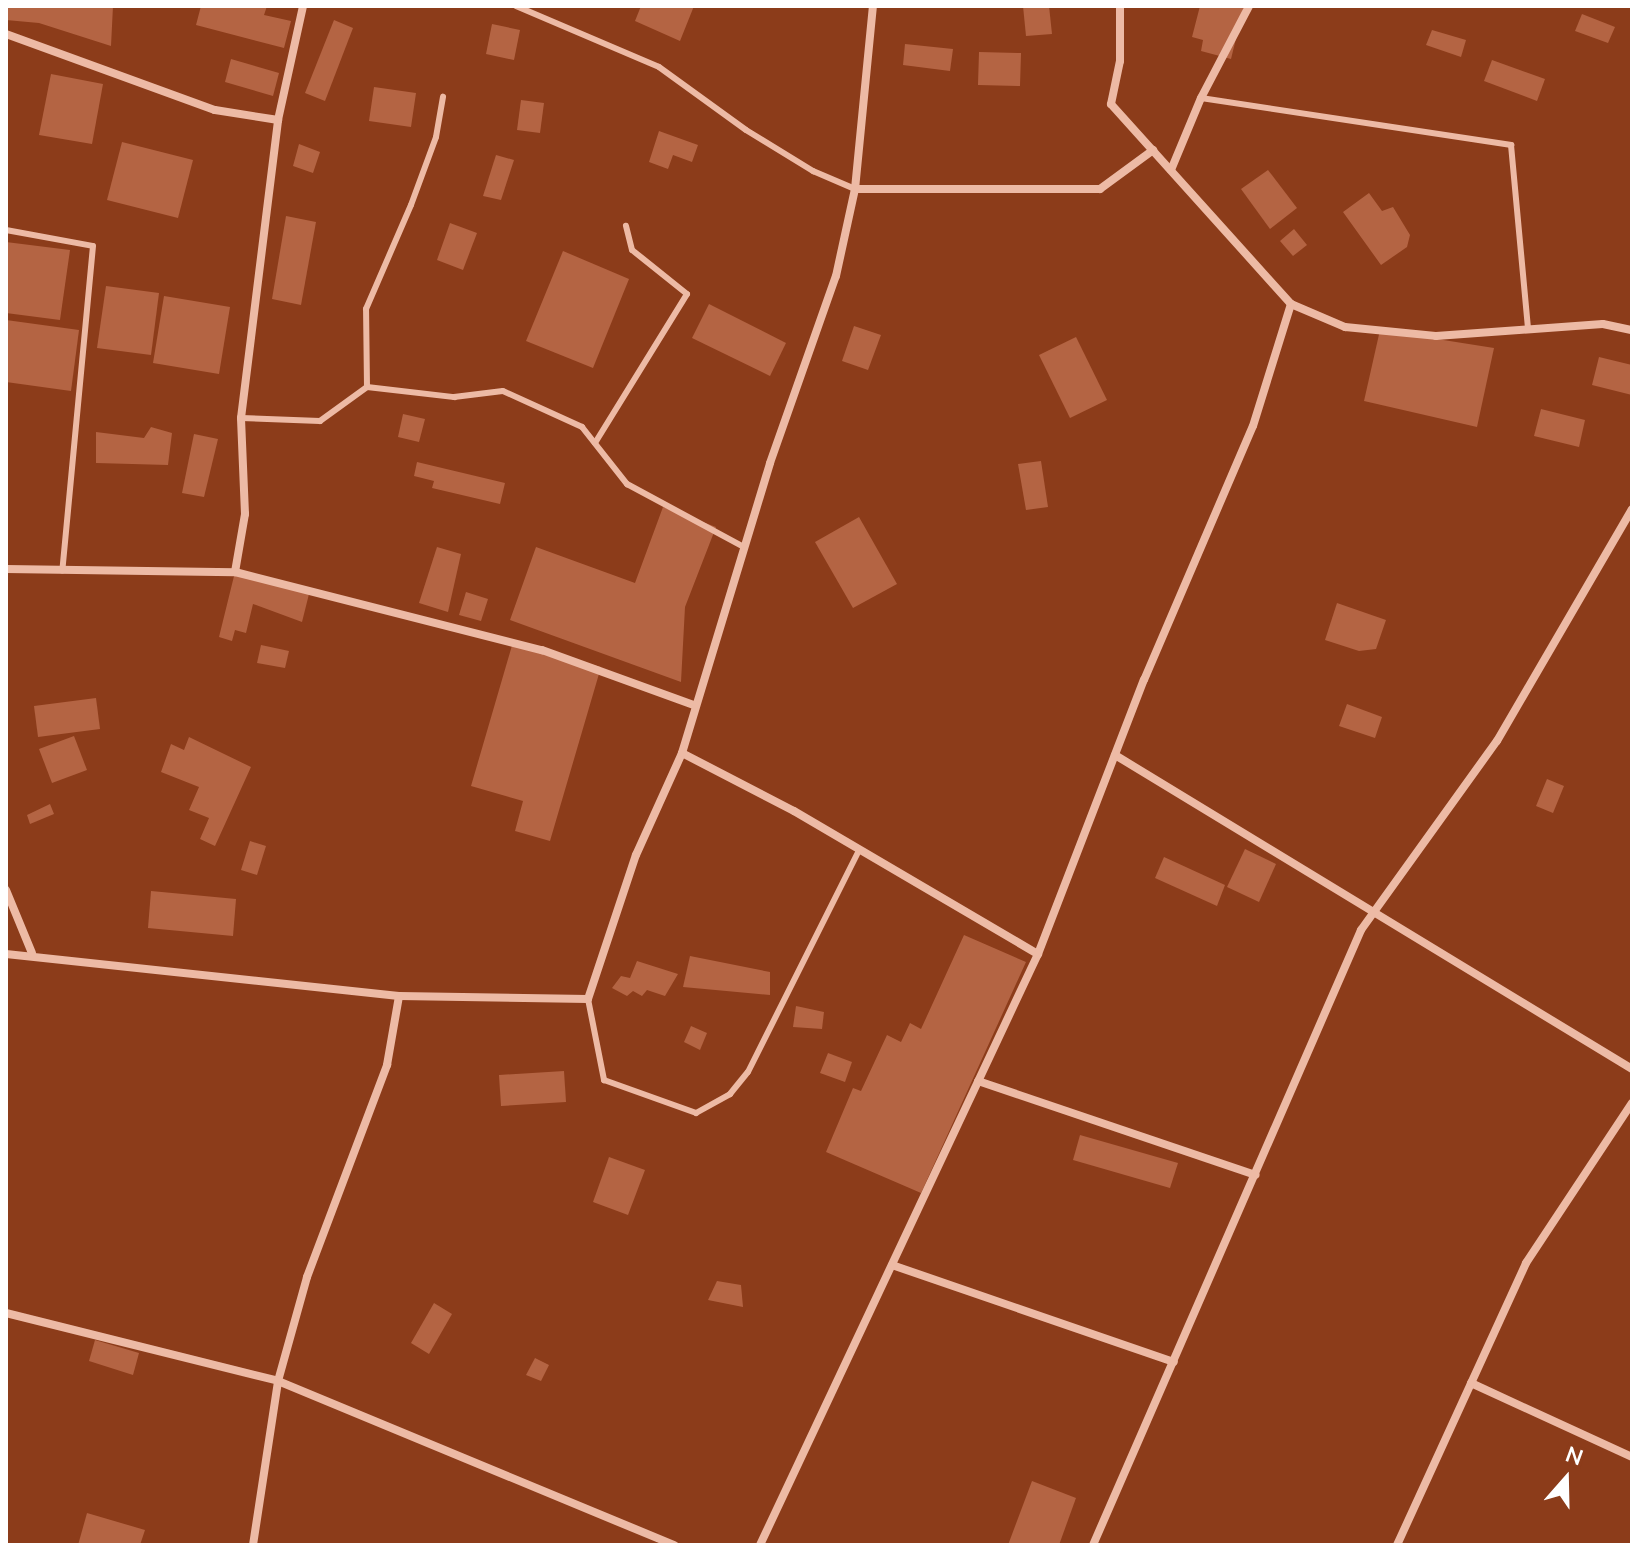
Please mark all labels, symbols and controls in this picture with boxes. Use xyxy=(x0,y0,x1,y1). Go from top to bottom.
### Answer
north arrow xyxy=(1526,1439,1606,1519)
text: N xyxy=(1561,1440,1587,1473)

